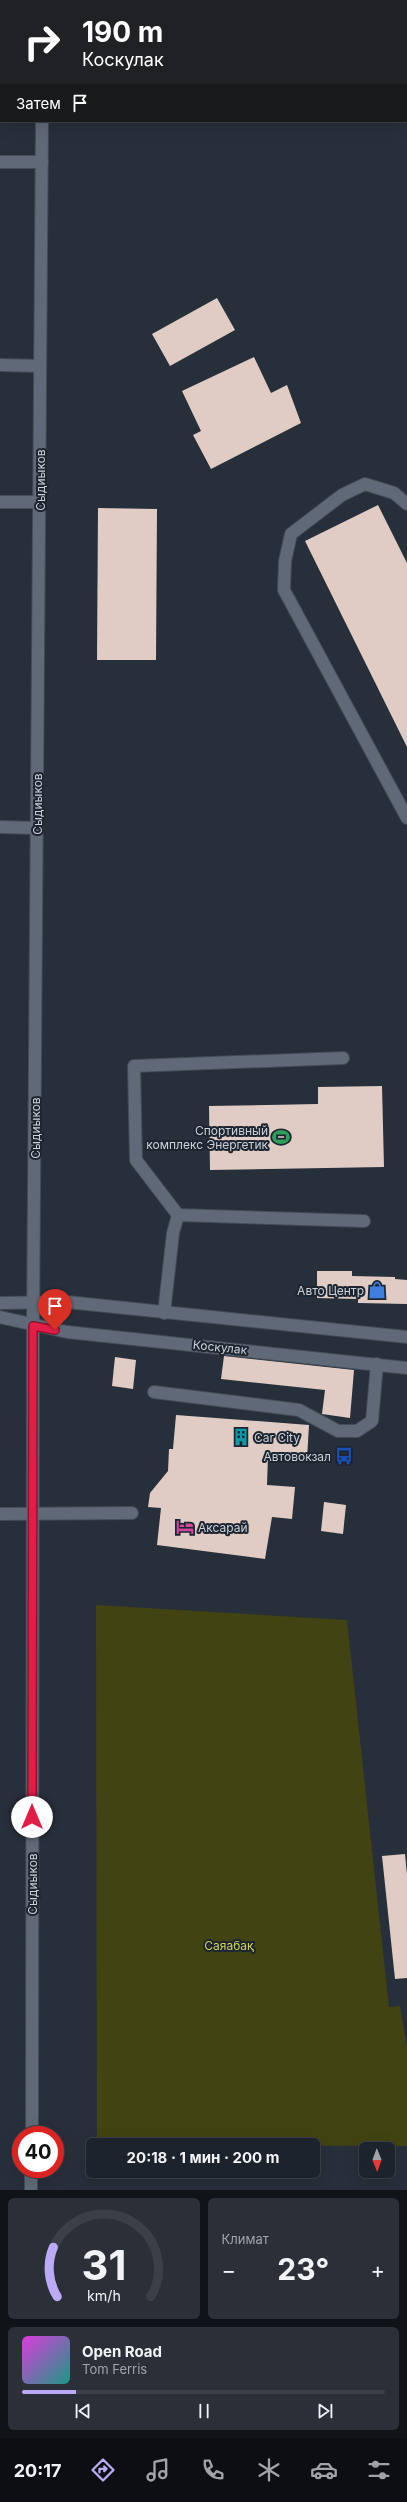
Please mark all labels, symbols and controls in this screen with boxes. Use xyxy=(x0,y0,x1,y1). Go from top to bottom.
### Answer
text: 190 m xyxy=(82,15,163,49)
icon: right xyxy=(16,16,68,68)
text: Коскулак xyxy=(82,49,164,70)
icon: arrive xyxy=(69,92,91,114)
text: Затем xyxy=(16,94,61,113)
street label: Сыдиыков xyxy=(33,449,48,511)
street label: Сыдиыков xyxy=(30,773,45,835)
street label: Сыдиыков xyxy=(28,1097,43,1159)
place label: Спортивный комплекс Энергетик xyxy=(146,1123,268,1152)
sports icon: Спортивный комплекс Энергетик xyxy=(271,1127,291,1147)
shop icon: Авто Центр xyxy=(367,1280,387,1300)
place label: Авто Центр xyxy=(297,1283,364,1298)
pin xyxy=(38,1289,72,1330)
icon: arrive xyxy=(44,1295,66,1317)
street label: Коскулак xyxy=(192,1337,248,1357)
building icon: Car City xyxy=(231,1427,251,1447)
place label: Car City xyxy=(254,1430,300,1445)
bus stop icon: Автовокзал xyxy=(334,1446,354,1466)
place label: Автовокзал xyxy=(264,1449,331,1464)
hotel icon: Аксарай xyxy=(175,1517,195,1537)
place label: Аксарай xyxy=(198,1520,248,1535)
position arrow xyxy=(11,1796,53,1838)
street label: Сыдиыков xyxy=(25,1853,40,1915)
park label: Саяабақ xyxy=(204,1938,254,1953)
speed limit sign: 40 xyxy=(12,2126,64,2178)
north arrow xyxy=(359,2142,395,2178)
map controls xyxy=(359,2142,395,2178)
text: 20:18 · 1 мин · 200 m xyxy=(127,2148,279,2167)
text: Климат xyxy=(222,2231,269,2247)
text: 31 xyxy=(81,2239,126,2289)
text: 23° xyxy=(277,2251,329,2287)
text: − xyxy=(222,2257,236,2283)
text: + xyxy=(370,2257,385,2283)
text: km/h xyxy=(87,2286,121,2303)
text: Open Road xyxy=(82,2342,162,2361)
text: Tom Ferris xyxy=(82,2361,147,2377)
icon: previous xyxy=(72,2400,94,2422)
icon: pause xyxy=(193,2400,215,2422)
icon: next xyxy=(314,2400,336,2422)
icon: directions xyxy=(89,2456,117,2484)
icon: music xyxy=(144,2456,172,2484)
icon: phone xyxy=(199,2456,227,2484)
icon: climate xyxy=(255,2456,283,2484)
icon: car xyxy=(310,2456,338,2484)
icon: filters xyxy=(365,2456,393,2484)
text: 20:17 xyxy=(14,2460,61,2481)

